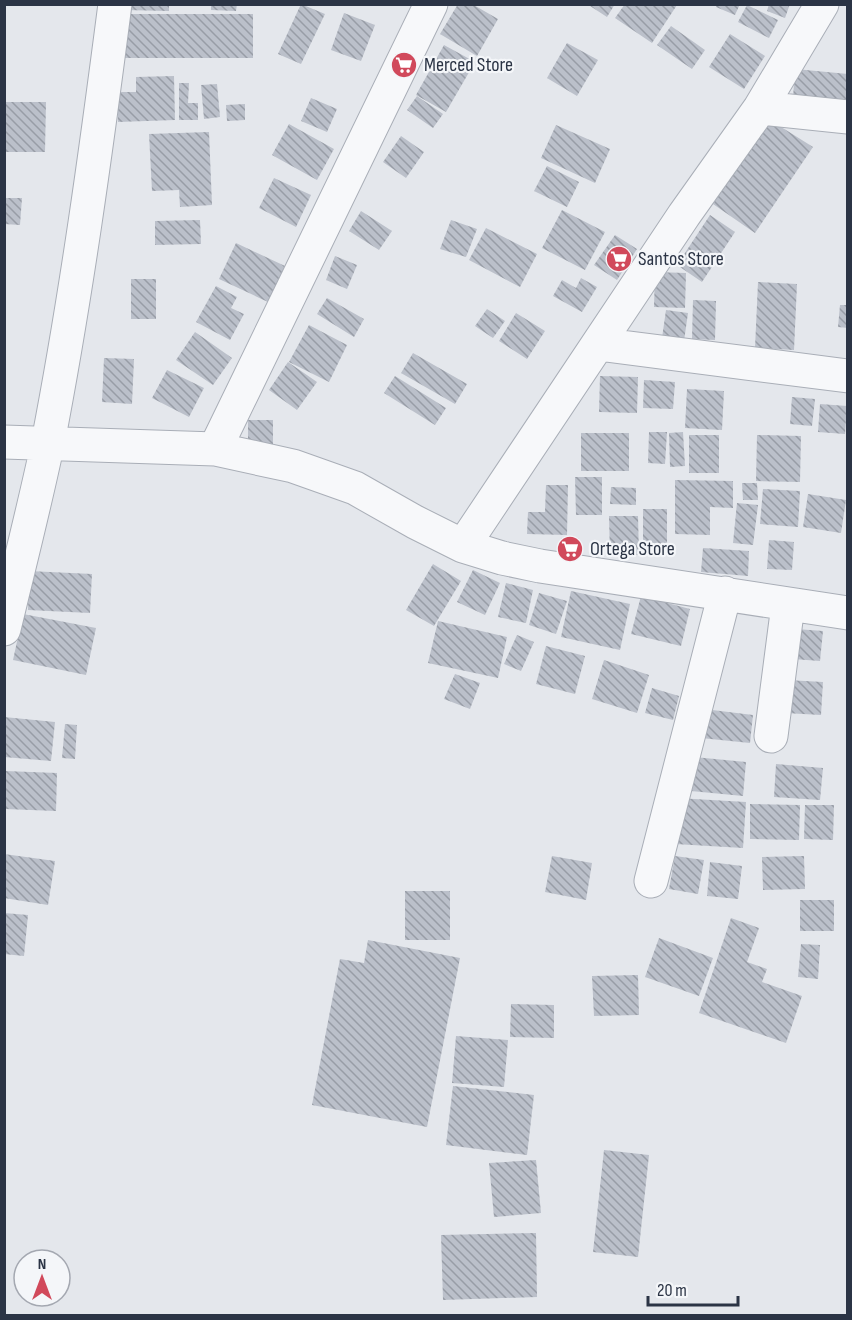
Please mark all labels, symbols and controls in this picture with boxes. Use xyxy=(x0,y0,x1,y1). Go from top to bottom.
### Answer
supermarket icon: Merced Store xyxy=(389,50,419,80)
place label: Merced Store xyxy=(424,53,513,77)
supermarket icon: Santos Store xyxy=(604,244,634,274)
place label: Santos Store xyxy=(638,247,724,271)
supermarket icon: Ortega Store xyxy=(555,534,585,564)
place label: Ortega Store xyxy=(590,537,675,561)
north arrow xyxy=(12,1248,72,1308)
text: N xyxy=(38,1255,46,1274)
scale bar xyxy=(648,1269,738,1307)
text: 20 m xyxy=(657,1280,687,1301)

